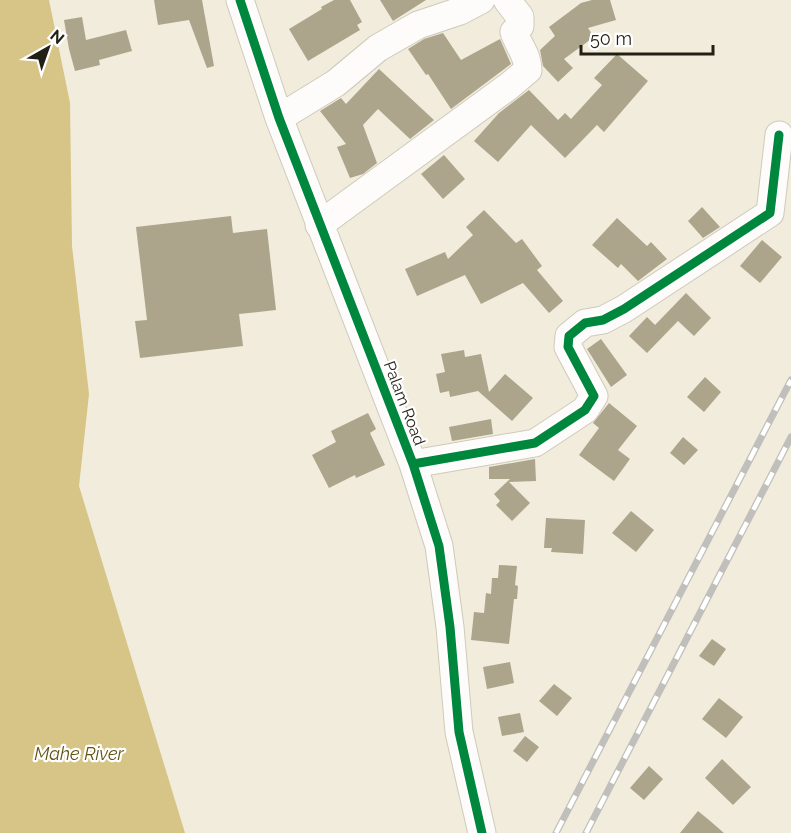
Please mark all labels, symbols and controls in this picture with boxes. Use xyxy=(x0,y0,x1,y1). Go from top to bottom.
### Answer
north arrow xyxy=(18,18,78,78)
scale bar xyxy=(581,18,713,56)
text: N xyxy=(47,26,68,48)
text: 50 m xyxy=(590,28,632,49)
street label: Palam Road xyxy=(380,358,429,448)
water label: Mahe River xyxy=(34,743,125,764)

